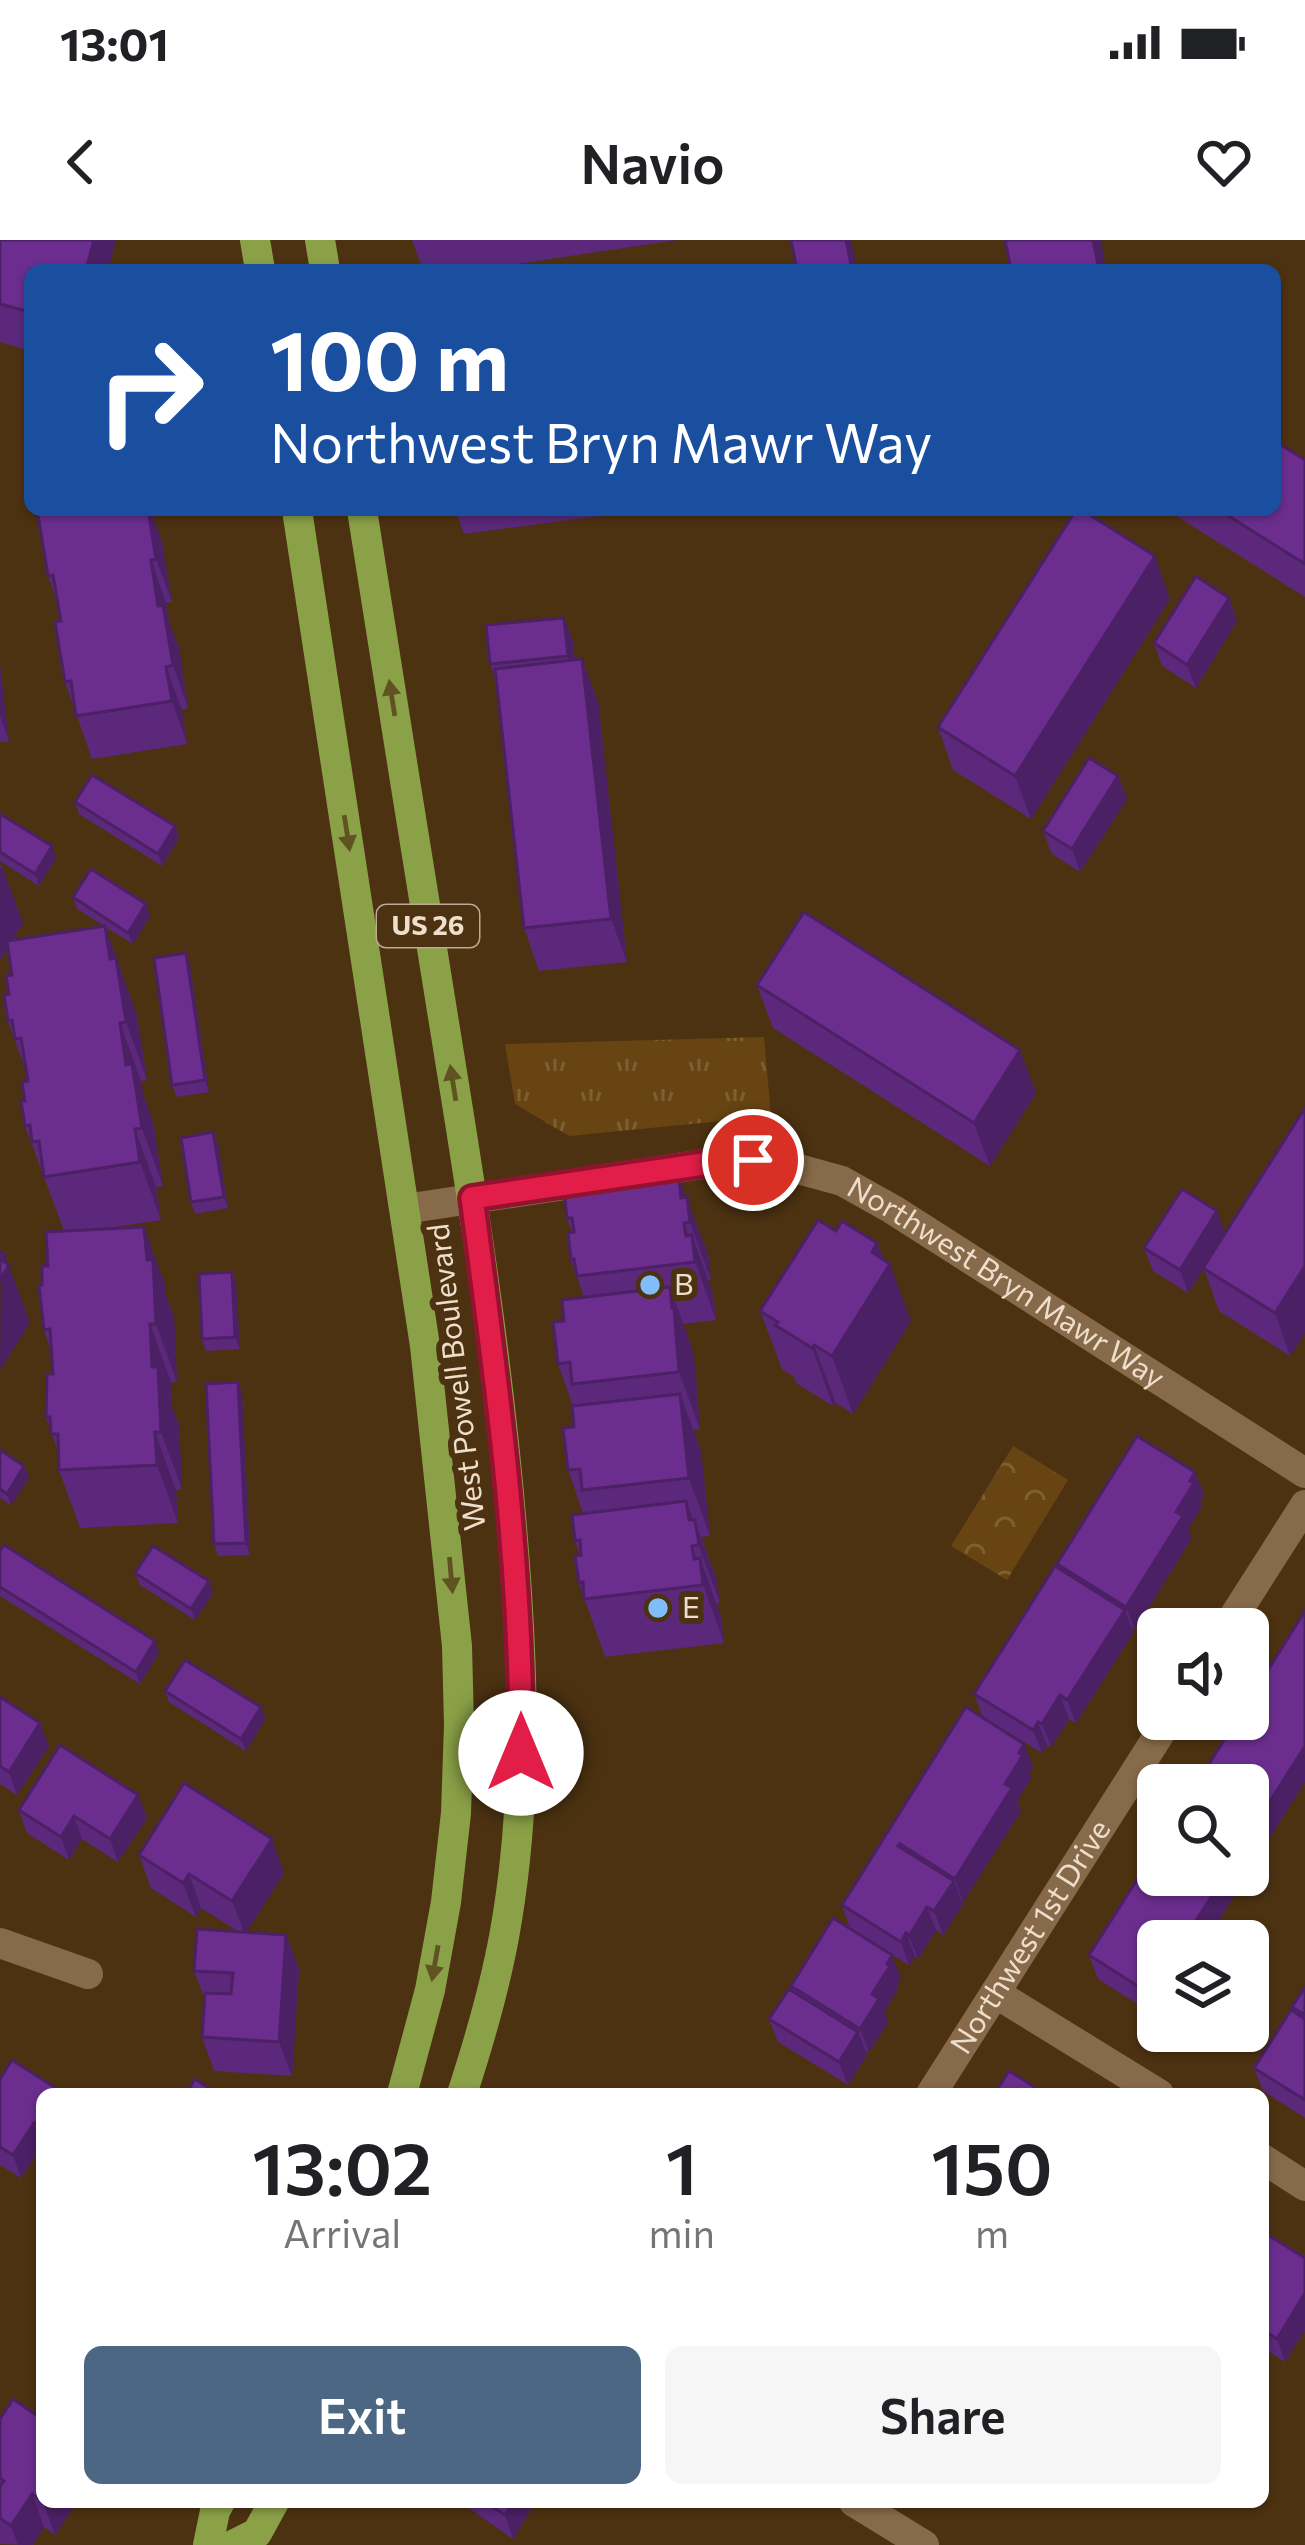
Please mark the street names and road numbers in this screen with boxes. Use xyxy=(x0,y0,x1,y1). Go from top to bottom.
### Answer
road number: US 26 xyxy=(377,905,479,947)
street label: Northwest Bryn Mawr Way xyxy=(842,1167,1173,1395)
street label: West Powell Boulevard xyxy=(417,1222,492,1533)
street label: Northwest 1st Drive xyxy=(941,1812,1116,2059)

